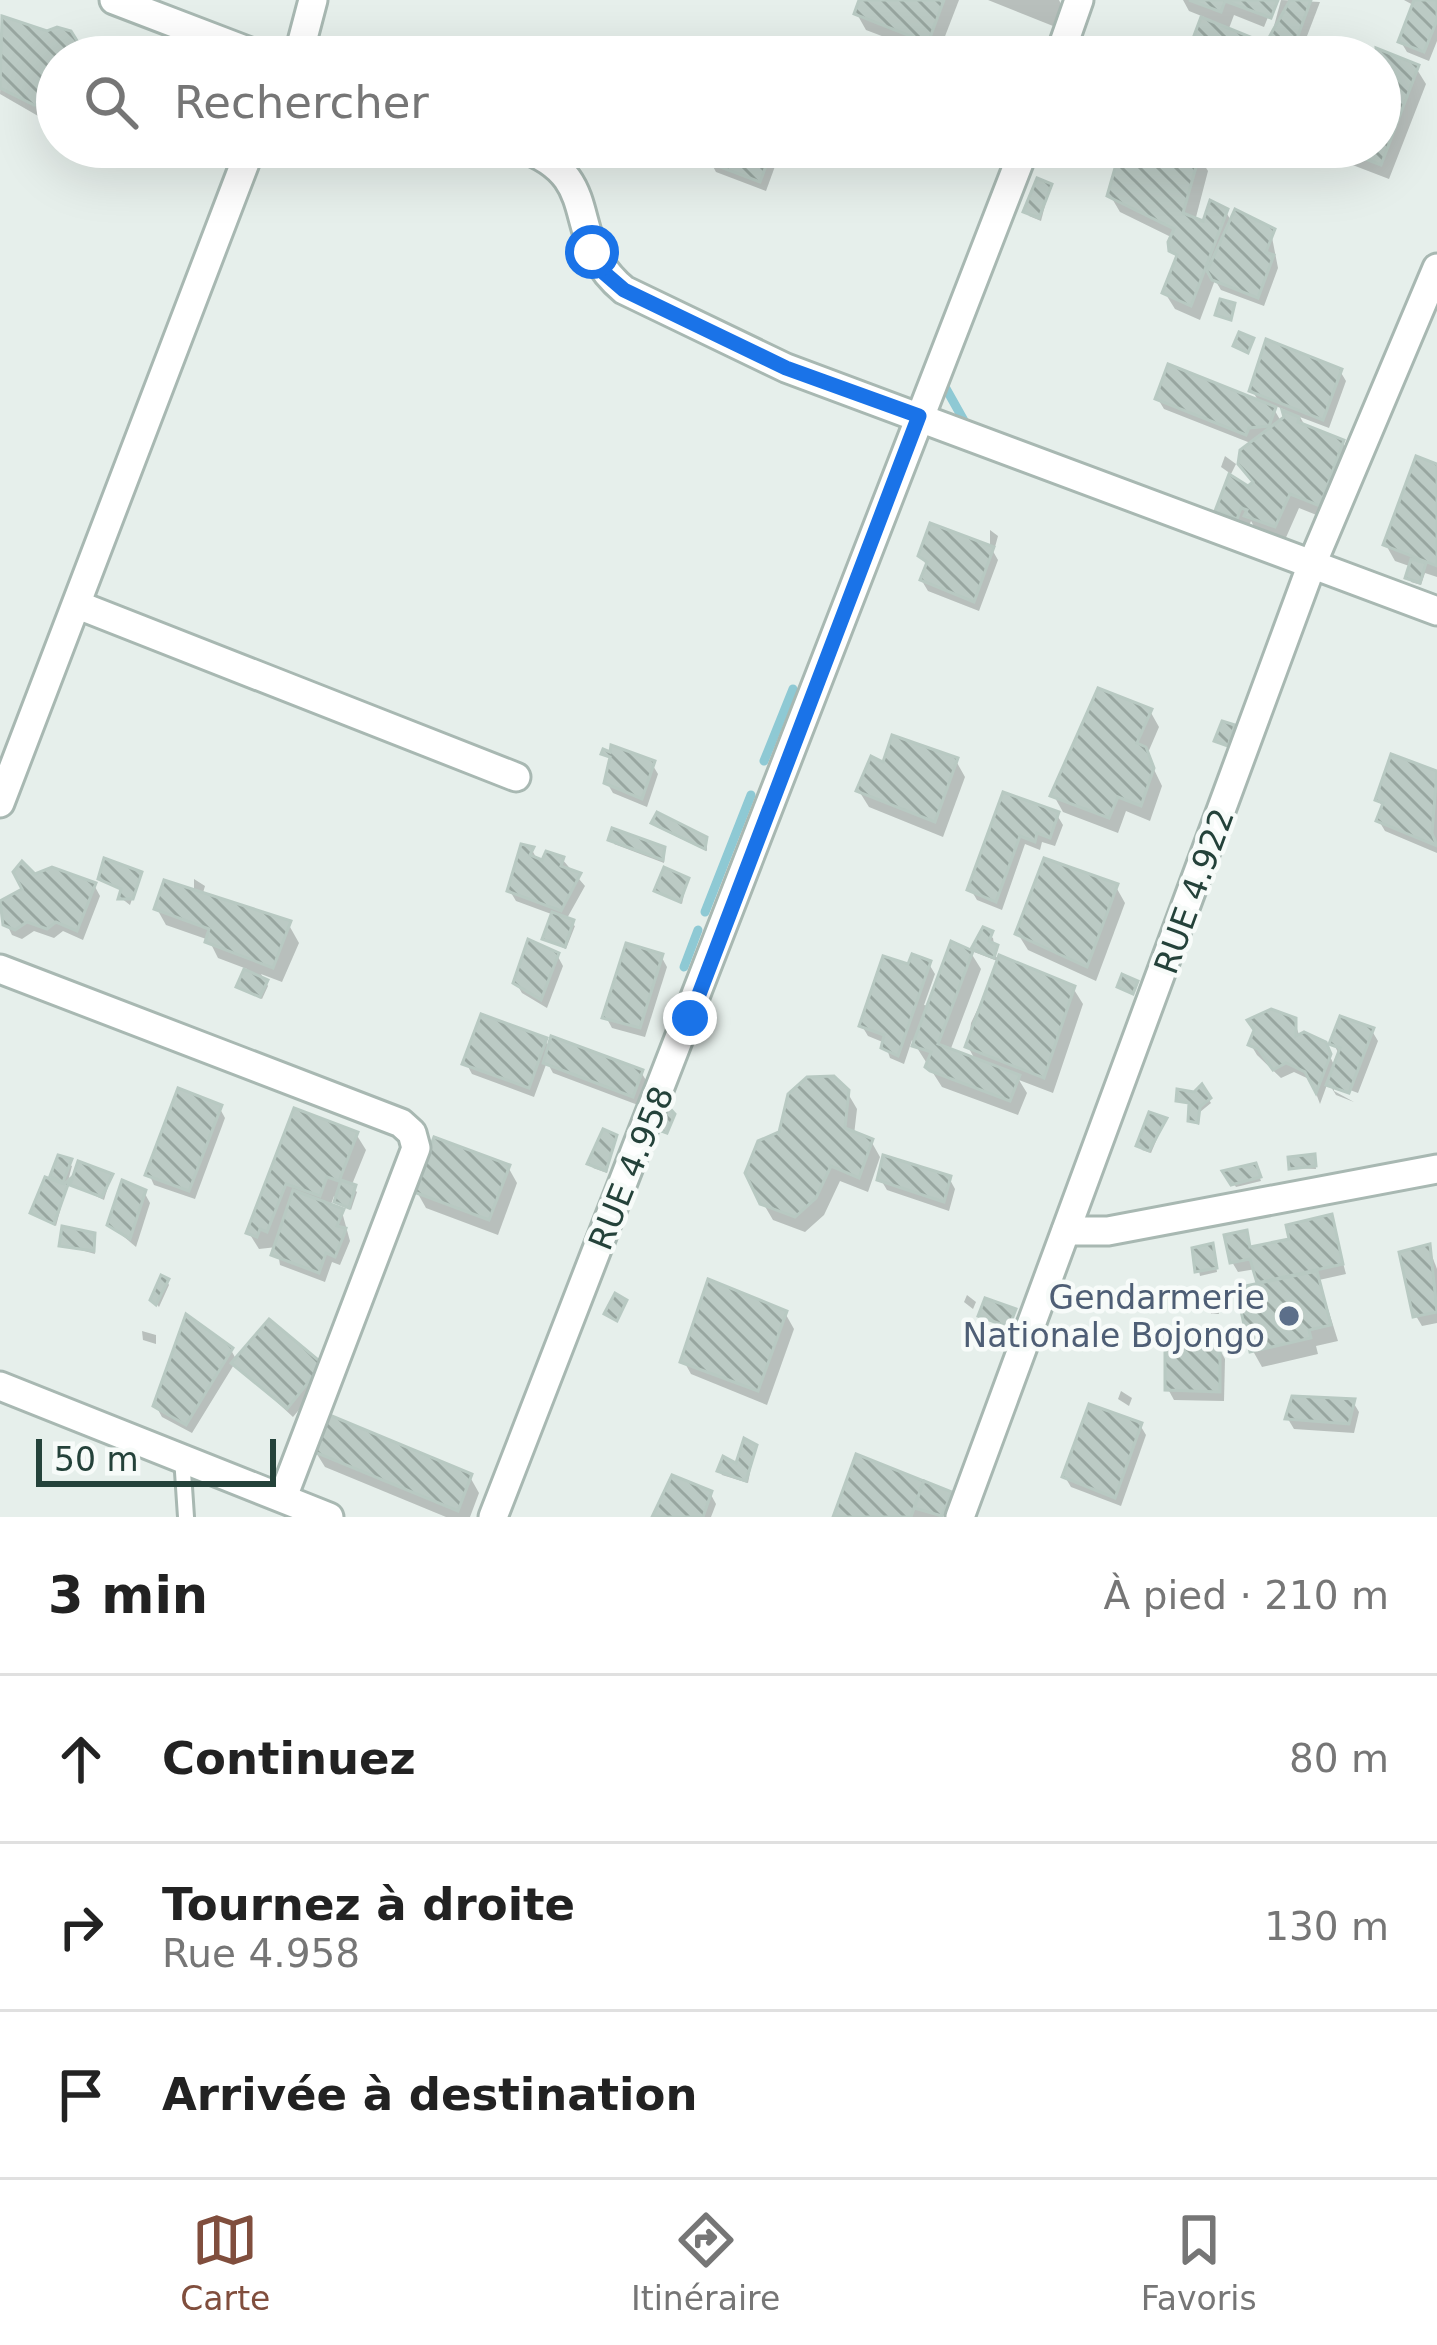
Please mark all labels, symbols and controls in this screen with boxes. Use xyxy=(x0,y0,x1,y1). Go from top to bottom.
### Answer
search box xyxy=(36,36,1401,168)
icon: search xyxy=(78,69,144,135)
text: Rechercher xyxy=(174,76,429,129)
route start xyxy=(565,225,619,279)
street label: RUE 4.922 xyxy=(1146,803,1242,979)
route end xyxy=(663,991,717,1045)
street label: RUE 4.958 xyxy=(581,1081,681,1255)
place label: Gendarmerie Nationale Bojongo xyxy=(962,1278,1265,1355)
marker: Gendarmerie Nationale Bojongo xyxy=(1276,1303,1302,1329)
scale bar xyxy=(36,1433,276,1486)
text: 50 m xyxy=(54,1440,139,1479)
text: 3 min xyxy=(48,1566,208,1625)
text: À pied · 210 m xyxy=(1104,1573,1389,1618)
icon: ahead xyxy=(48,1726,114,1792)
text: Continuez xyxy=(162,1732,416,1785)
text: 80 m xyxy=(1289,1736,1389,1781)
text: Tournez à droite xyxy=(162,1878,575,1931)
icon: right xyxy=(48,1894,114,1960)
text: 130 m xyxy=(1264,1904,1389,1949)
text: Rue 4.958 xyxy=(162,1931,360,1976)
icon: arrive xyxy=(48,2062,114,2128)
text: Arrivée à destination xyxy=(162,2068,697,2121)
tab: Carte xyxy=(180,2207,270,2318)
tab: Itinéraire xyxy=(631,2207,780,2318)
tab: Favoris xyxy=(1141,2207,1257,2318)

